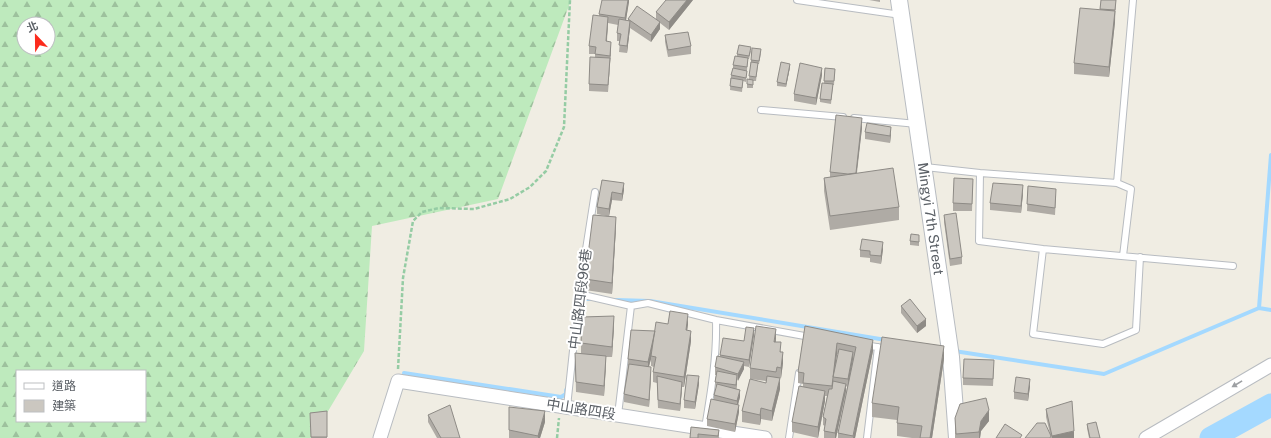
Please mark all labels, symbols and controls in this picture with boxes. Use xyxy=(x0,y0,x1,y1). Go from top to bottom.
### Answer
north arrow xyxy=(16,16,56,56)
text: 北 xyxy=(25,19,40,34)
street label: Mingyi 7th Street xyxy=(915,161,947,276)
street label: 中山路四段96巷 xyxy=(566,248,594,350)
legend xyxy=(16,370,146,422)
text: 道路 xyxy=(52,379,76,393)
one-way arrow xyxy=(1231,381,1243,388)
street label: 中山路四段 xyxy=(545,396,617,422)
text: 建築 xyxy=(52,399,76,413)

